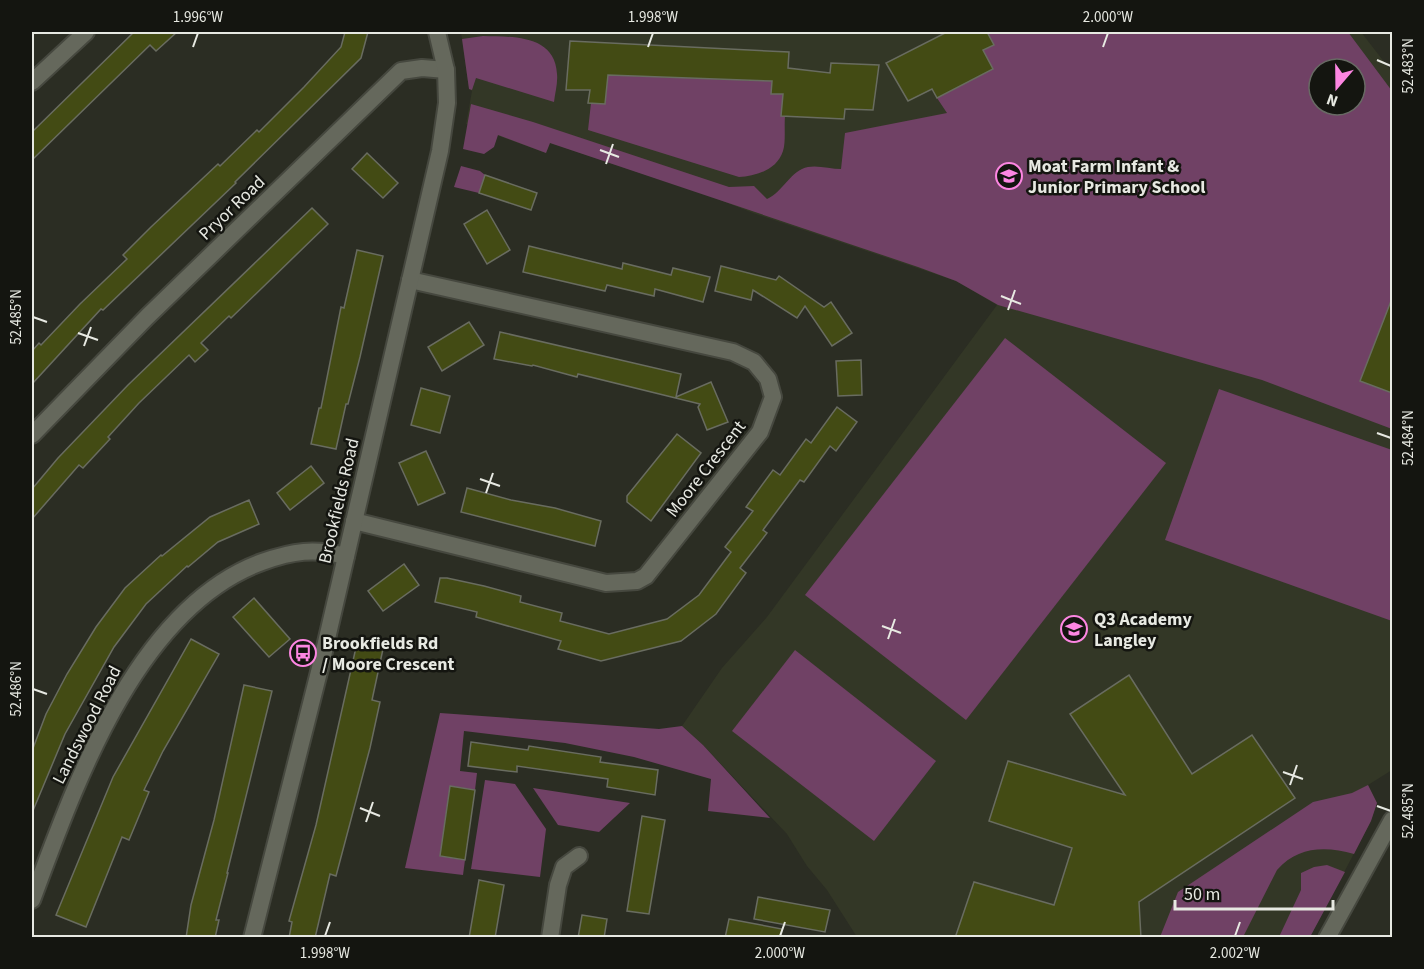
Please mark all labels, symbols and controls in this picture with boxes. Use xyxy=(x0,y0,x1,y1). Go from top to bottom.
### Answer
text: 1.996°W xyxy=(173,7,223,28)
text: 1.998°W xyxy=(628,7,678,28)
text: 2.000°W xyxy=(1083,7,1133,28)
text: 52.483°N xyxy=(1398,38,1419,94)
north arrow xyxy=(1307,57,1367,117)
text: N xyxy=(1323,88,1341,112)
place label: Moat Farm Infant & Junior Primary School xyxy=(1028,154,1205,200)
school or university icon: Moat Farm Infant & Junior Primary School xyxy=(994,161,1024,191)
street label: Pryor Road xyxy=(193,170,271,246)
text: 52.485°N xyxy=(6,289,27,345)
text: 52.484°N xyxy=(1398,410,1419,466)
street label: Moore Crescent xyxy=(660,415,752,523)
street label: Brookfields Road xyxy=(312,436,366,566)
place label: Q3 Academy Langley xyxy=(1094,607,1193,653)
school or university icon: Q3 Academy Langley xyxy=(1059,614,1089,644)
place label: Brookfields Rd / Moore Crescent xyxy=(322,631,455,677)
bus stop icon: Brookfields Rd / Moore Crescent xyxy=(288,638,318,668)
text: 52.486°N xyxy=(6,661,27,717)
street label: Landswood Road xyxy=(46,661,128,789)
text: 52.485°N xyxy=(1398,783,1419,839)
scale bar xyxy=(1175,873,1332,911)
text: 50 m xyxy=(1184,882,1220,907)
text: 1.998°W xyxy=(300,943,350,964)
text: 2.000°W xyxy=(755,943,805,964)
text: 2.002°W xyxy=(1210,943,1260,964)

